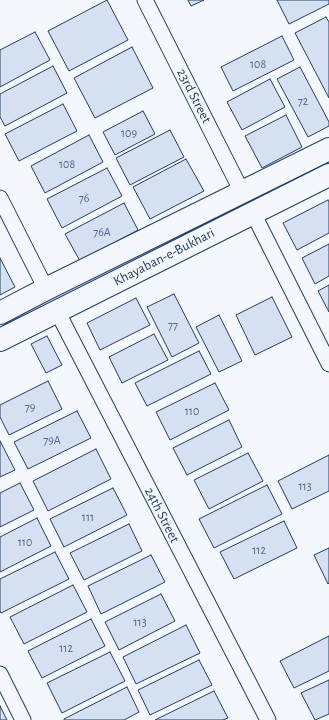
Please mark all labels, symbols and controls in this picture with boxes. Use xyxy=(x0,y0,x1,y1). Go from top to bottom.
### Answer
house number: 108 xyxy=(250,57,266,71)
street label: 23rd Street xyxy=(173,66,215,126)
house number: 72 xyxy=(298,94,308,108)
house number: 109 xyxy=(121,126,137,140)
house number: 108 xyxy=(59,157,75,171)
house number: 76 xyxy=(79,191,89,205)
street label: Khayaban-e-Bukhari xyxy=(111,224,217,290)
house number: 76A xyxy=(93,225,111,239)
house number: 77 xyxy=(168,318,178,332)
house number: 79 xyxy=(25,400,35,414)
house number: 110 xyxy=(185,404,199,418)
house number: 79A xyxy=(43,433,61,447)
house number: 113 xyxy=(298,479,312,493)
street label: 24th Street xyxy=(141,484,183,546)
house number: 111 xyxy=(82,510,94,524)
house number: 110 xyxy=(18,535,32,549)
house number: 112 xyxy=(252,543,266,557)
house number: 113 xyxy=(133,615,147,629)
house number: 112 xyxy=(59,641,73,655)

